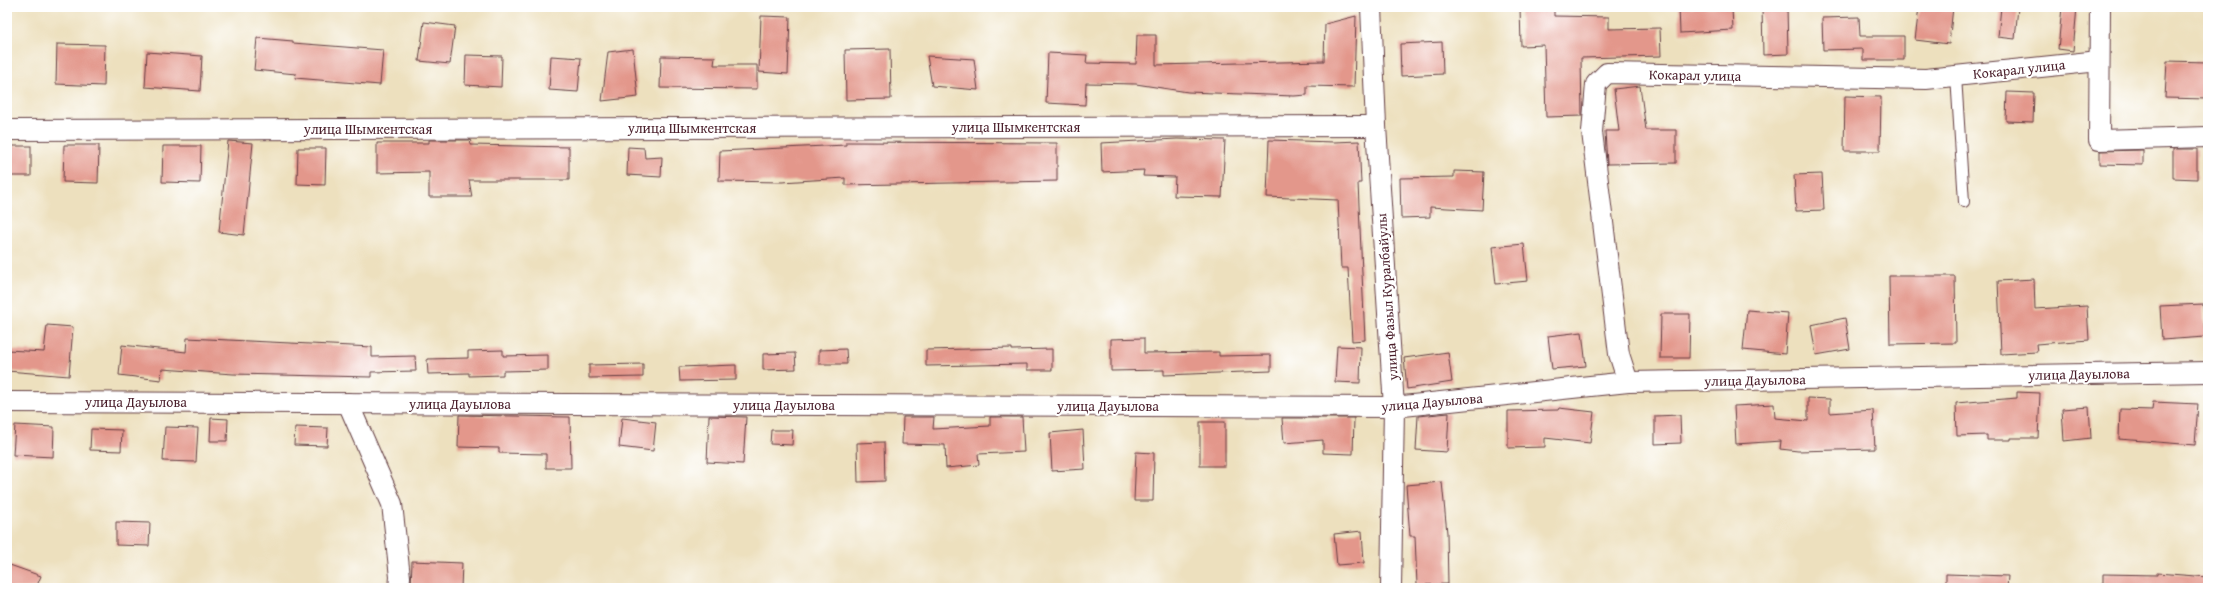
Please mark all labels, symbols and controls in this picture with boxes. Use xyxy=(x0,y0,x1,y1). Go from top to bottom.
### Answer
street label: Кокарал улица xyxy=(1972,54,2066,84)
street label: Кокарал улица xyxy=(1649,64,1742,86)
street label: улица Шымкентская xyxy=(951,117,1080,137)
street label: улица Шымкентская xyxy=(627,118,756,138)
street label: улица Шымкентская xyxy=(303,119,432,139)
street label: улица Фазыл Куралбайулы xyxy=(1371,212,1403,382)
street label: улица Дауылова xyxy=(2027,363,2130,385)
street label: улица Дауылова xyxy=(1703,369,1806,391)
street label: улица Дауылова xyxy=(1379,388,1484,416)
street label: улица Дауылова xyxy=(84,392,187,412)
street label: улица Дауылова xyxy=(408,394,511,414)
street label: улица Дауылова xyxy=(732,395,835,415)
street label: улица Дауылова xyxy=(1056,396,1159,416)

